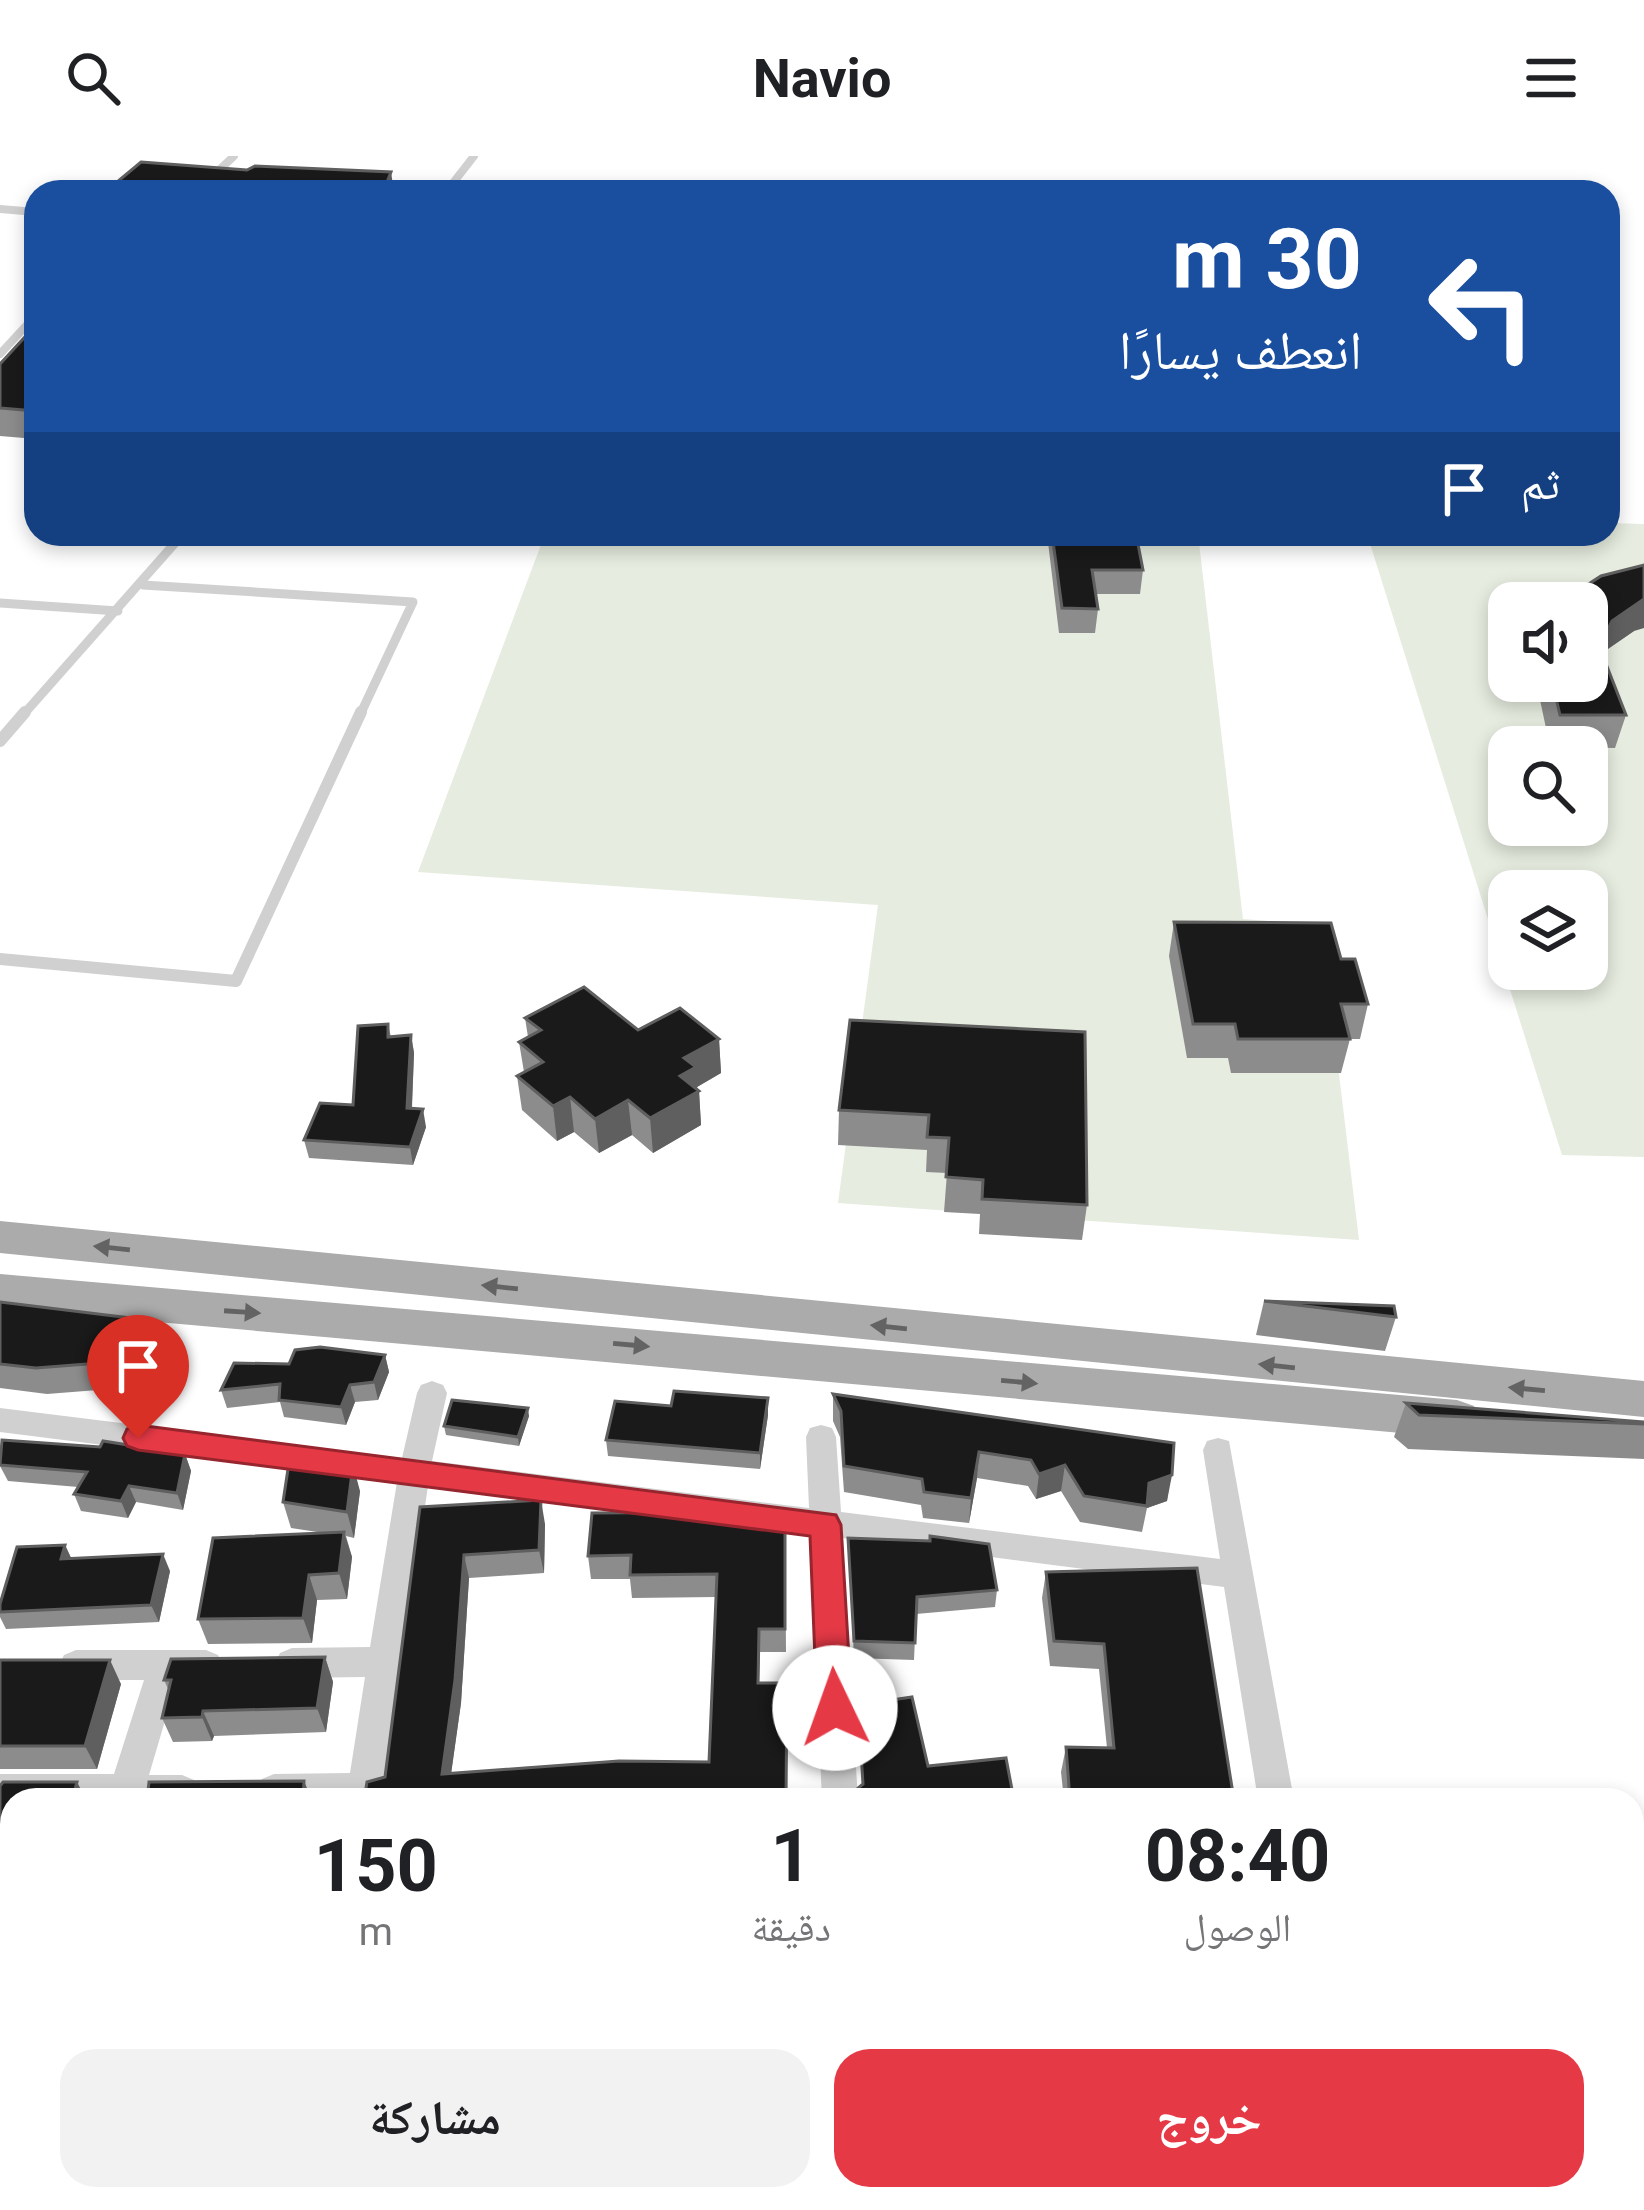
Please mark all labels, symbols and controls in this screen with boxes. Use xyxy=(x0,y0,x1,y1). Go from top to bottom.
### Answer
icon: search xyxy=(60,45,126,111)
icon: menu xyxy=(1518,45,1584,111)
text: Navio xyxy=(753,47,891,110)
text: 30 m xyxy=(1172,210,1362,309)
icon: left xyxy=(1404,228,1560,384)
text: انعطف يسارًا xyxy=(1119,319,1362,382)
icon: arrive xyxy=(1431,456,1497,522)
text: ثم xyxy=(1521,457,1560,510)
map controls xyxy=(1488,582,1608,990)
button: sound xyxy=(1488,582,1608,702)
button: search xyxy=(1488,726,1608,846)
button: layers xyxy=(1488,870,1608,990)
one-way arrow xyxy=(93,1238,131,1257)
one-way arrow xyxy=(481,1277,519,1296)
one-way arrow xyxy=(224,1302,261,1321)
pin xyxy=(87,1315,189,1438)
one-way arrow xyxy=(869,1317,907,1336)
icon: arrive xyxy=(105,1333,171,1399)
one-way arrow xyxy=(612,1336,650,1355)
one-way arrow xyxy=(1257,1356,1295,1375)
one-way arrow xyxy=(1001,1373,1038,1392)
one-way arrow xyxy=(1508,1379,1546,1398)
position arrow xyxy=(772,1645,898,1771)
text: 1 xyxy=(771,1814,812,1899)
text: 08:40 xyxy=(1145,1814,1330,1899)
text: 150 xyxy=(314,1824,438,1909)
text: دقيقة xyxy=(752,1905,831,1951)
text: الوصول xyxy=(1183,1905,1291,1951)
text: m xyxy=(359,1909,393,1955)
button: مشاركة xyxy=(60,2049,810,2187)
button: خروج xyxy=(834,2049,1584,2187)

